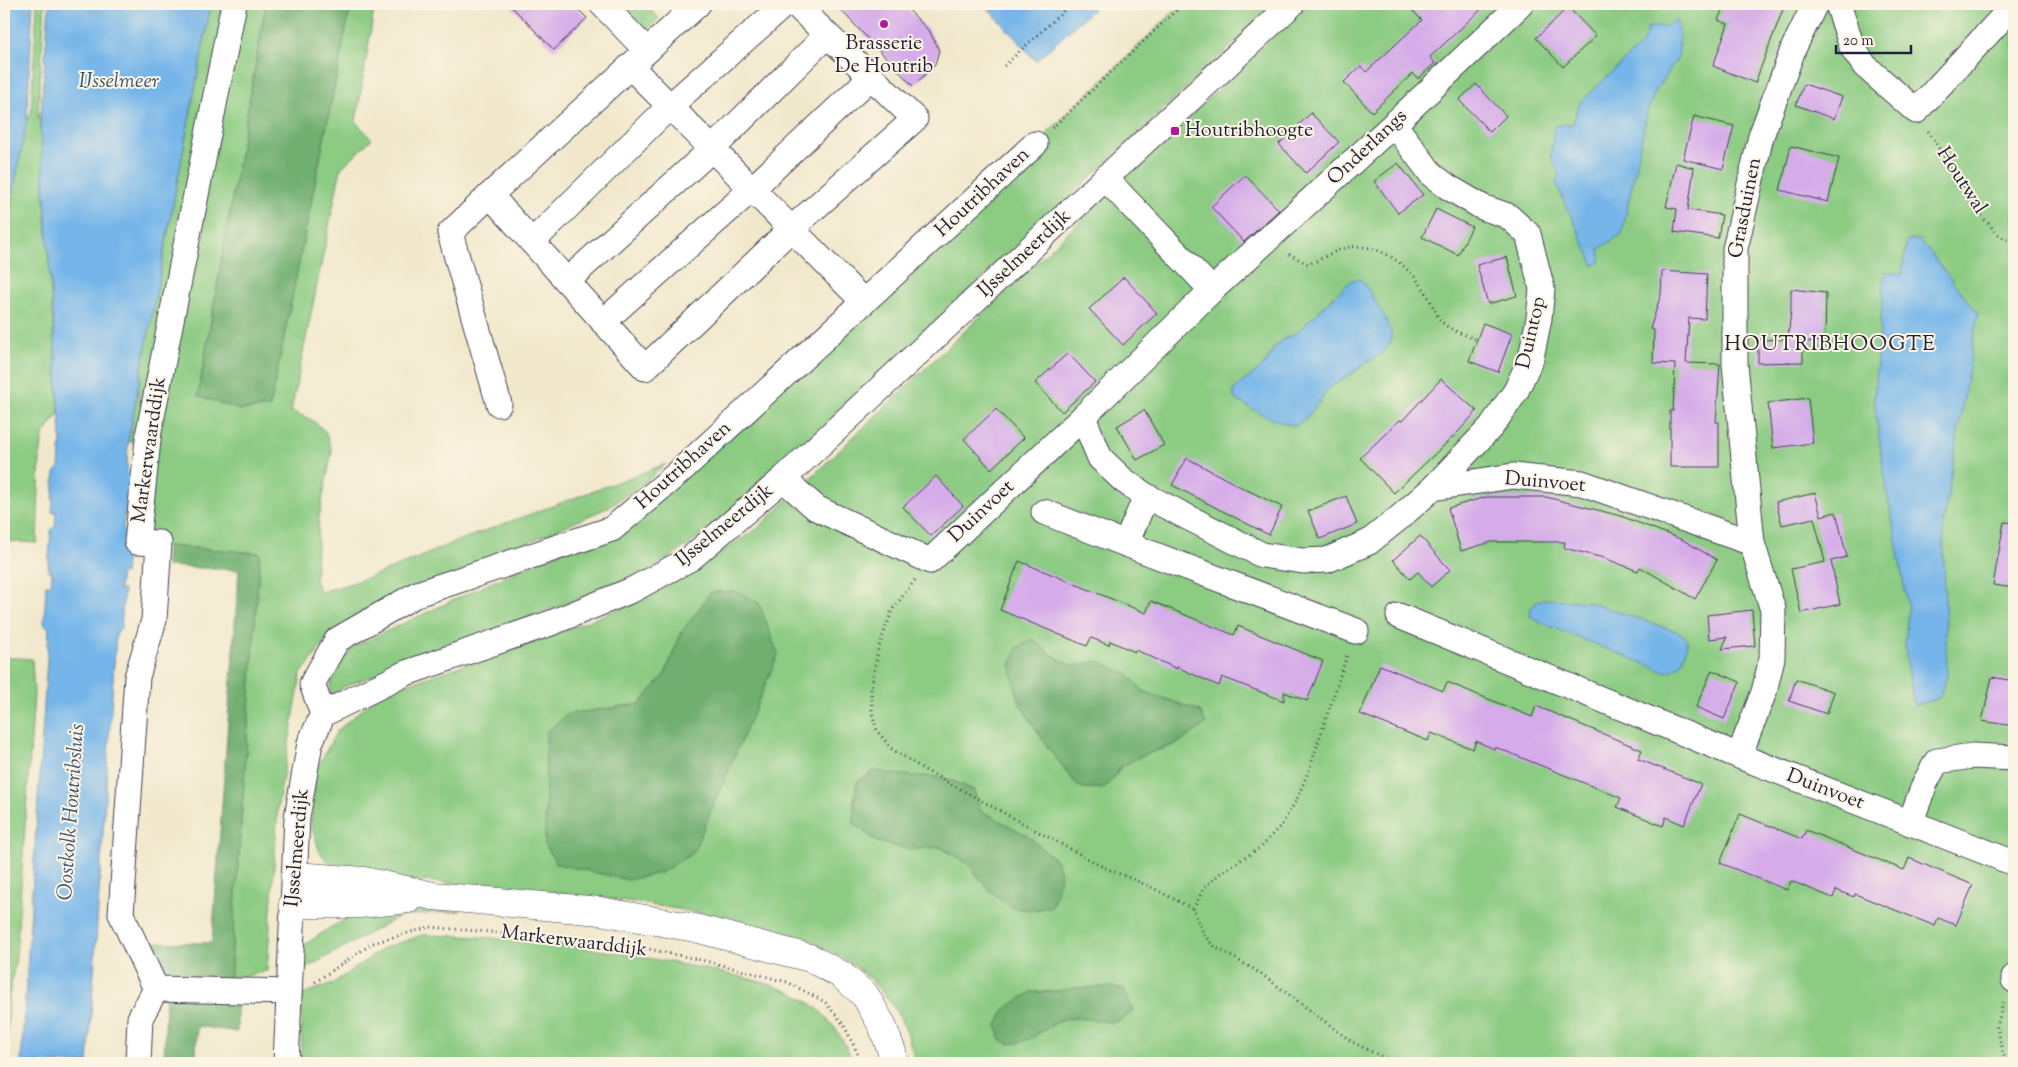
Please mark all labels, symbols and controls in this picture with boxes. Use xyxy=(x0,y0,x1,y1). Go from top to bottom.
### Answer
marker: Brasserie De Houtrib xyxy=(878,18,890,30)
scale bar xyxy=(1836,22,1910,54)
place label: Brasserie De Houtrib xyxy=(835,30,933,82)
text: 20 m xyxy=(1843,31,1874,52)
water label: IJsselmeer xyxy=(79,67,160,97)
street label: Onderlangs xyxy=(1321,103,1415,193)
place label: Houtribhoogte xyxy=(1185,117,1313,146)
marker: Houtribhoogte xyxy=(1169,125,1181,137)
street label: Houtribhaven xyxy=(929,141,1037,245)
street label: Houtwal xyxy=(1928,142,1994,221)
street label: Grasduinen xyxy=(1722,155,1770,261)
street label: IJsselmeerdijk xyxy=(972,203,1078,305)
street label: Duintop xyxy=(1510,294,1554,372)
district label: HOUTRIBHOOGTE xyxy=(1724,330,1936,360)
street label: Markerwaarddijk xyxy=(125,375,175,525)
street label: Houtribhaven xyxy=(629,415,739,517)
street label: Duinvoet xyxy=(1503,465,1587,501)
street label: Duinvoet xyxy=(942,474,1022,550)
street label: IJsselmeerdijk xyxy=(670,477,780,575)
water label: Oostkolk Houtribsluis xyxy=(51,723,93,901)
street label: Duinvoet xyxy=(1782,762,1868,818)
street label: IJsselmeerdijk xyxy=(278,787,318,908)
street label: Markerwaarddijk xyxy=(499,919,649,965)

